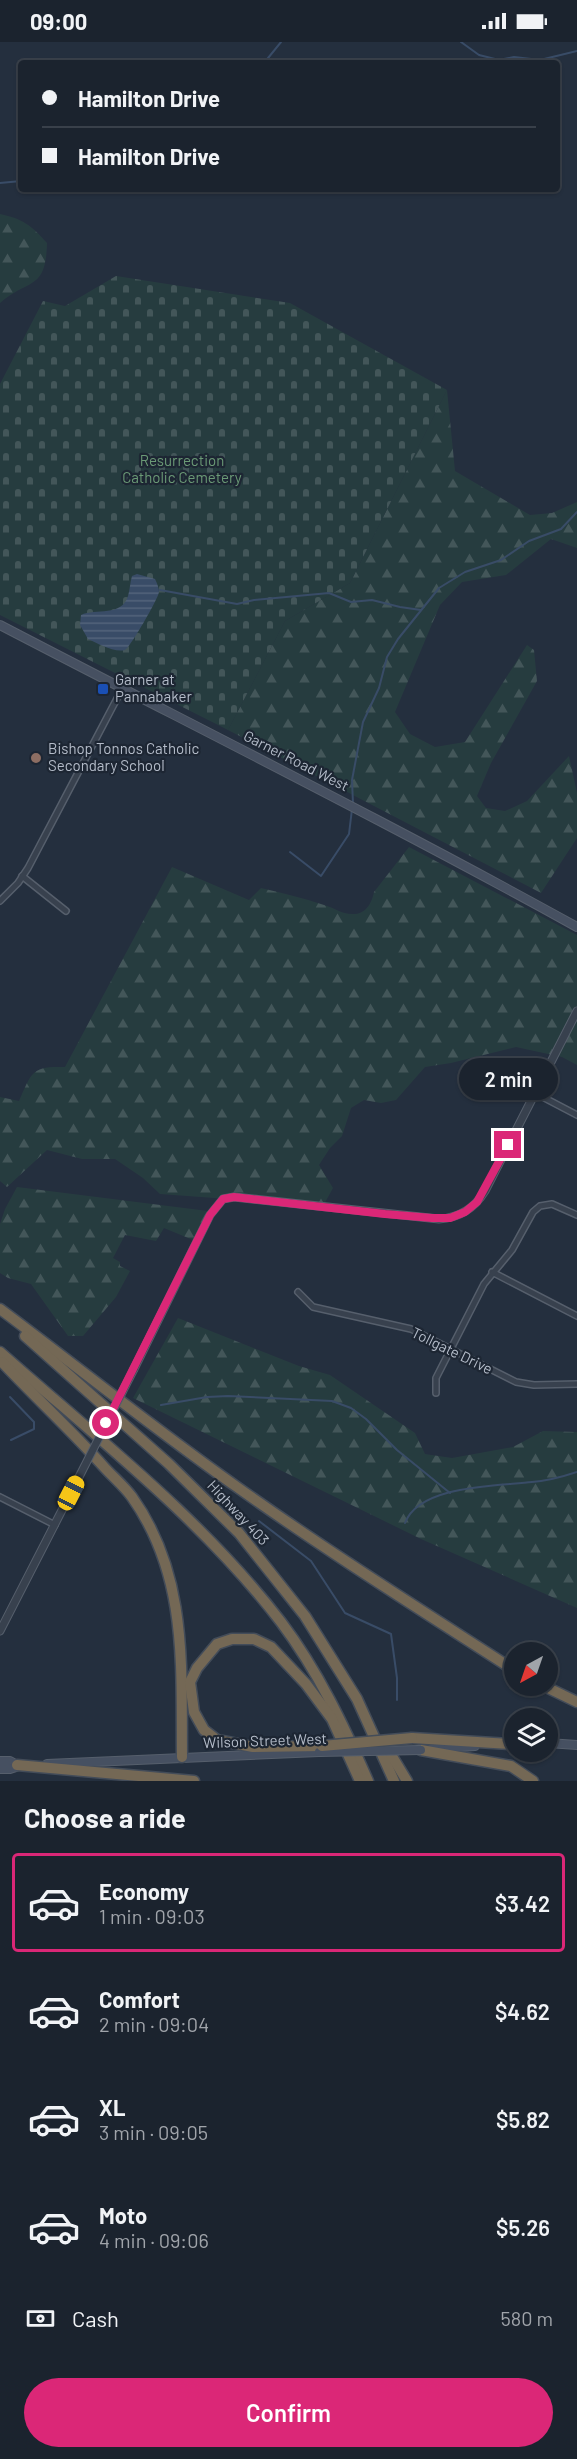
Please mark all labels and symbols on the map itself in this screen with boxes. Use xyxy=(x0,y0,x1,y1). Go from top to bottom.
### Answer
park label: Resurrection Catholic Cemetery xyxy=(122,451,242,486)
place label: Garner at Pannabaker xyxy=(115,670,192,705)
marker: Garner at Pannabaker xyxy=(96,682,110,696)
street label: Garner Road West xyxy=(241,726,352,794)
place label: Bishop Tonnos Catholic Secondary School xyxy=(48,739,199,774)
marker: Bishop Tonnos Catholic Secondary School xyxy=(29,751,43,765)
callout: 2 min xyxy=(458,1058,558,1100)
route end xyxy=(494,1131,521,1158)
street label: Tollgate Drive xyxy=(409,1323,496,1377)
route start xyxy=(92,1409,119,1436)
car xyxy=(55,1473,87,1513)
street label: Highway 403 xyxy=(204,1476,273,1549)
north arrow xyxy=(504,1642,558,1696)
street label: Wilson Street West xyxy=(203,1729,327,1751)

